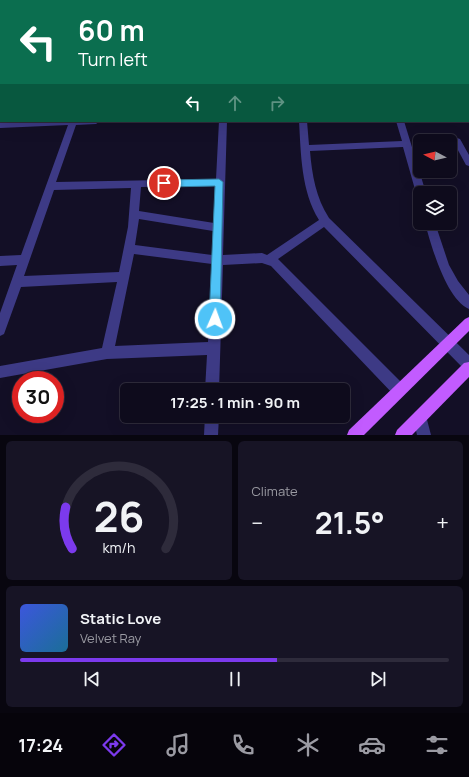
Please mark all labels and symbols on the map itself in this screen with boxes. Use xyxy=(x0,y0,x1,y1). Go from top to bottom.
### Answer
north arrow xyxy=(413,134,457,178)
pin xyxy=(147,166,181,200)
position arrow xyxy=(194,298,236,340)
speed limit sign: 30 xyxy=(12,371,64,423)

